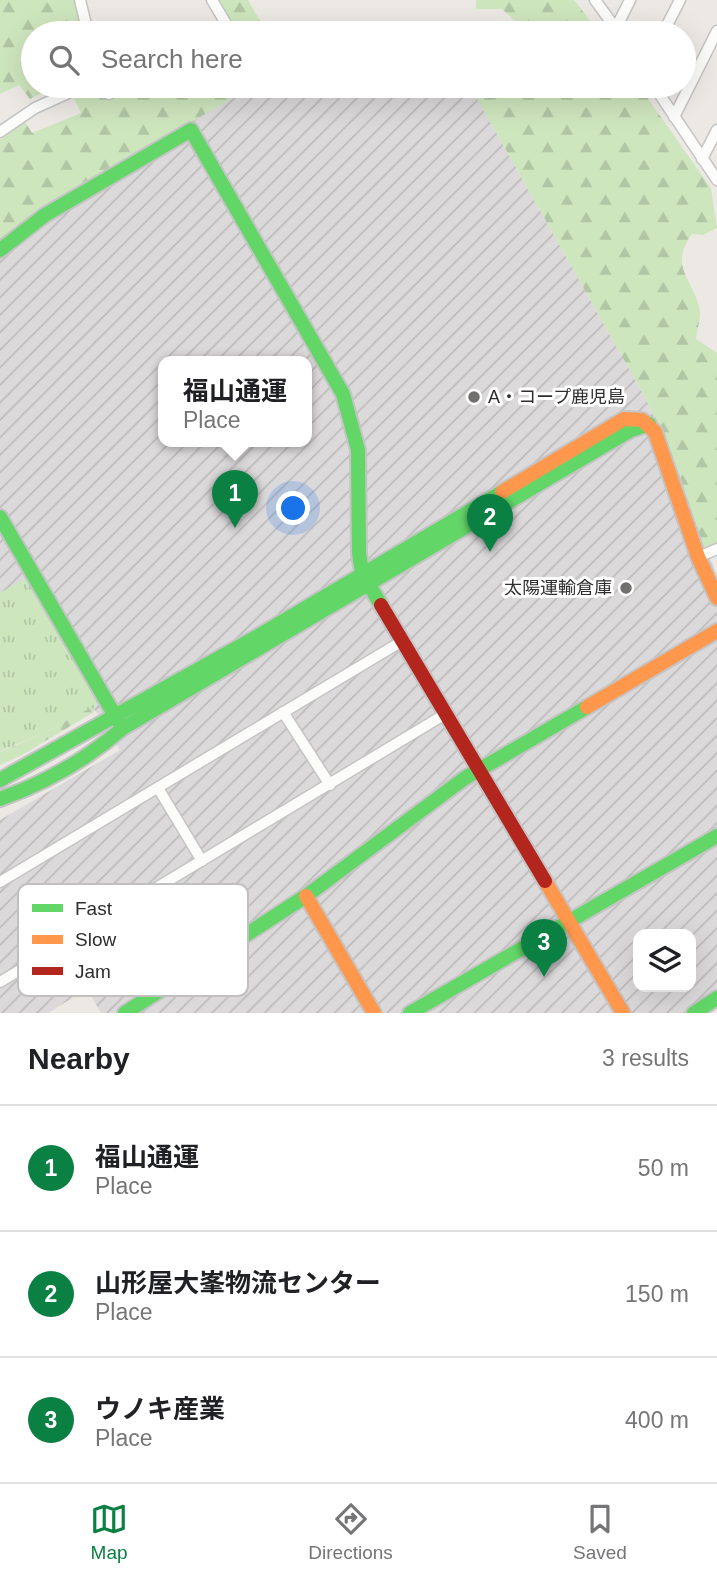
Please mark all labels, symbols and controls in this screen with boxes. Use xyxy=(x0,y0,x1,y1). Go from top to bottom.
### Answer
search box xyxy=(21,21,696,98)
icon: search xyxy=(45,41,83,79)
text: Search here xyxy=(101,44,243,74)
popup xyxy=(158,356,312,447)
text: 福山通運 xyxy=(183,376,287,406)
place label: A・コープ鹿児島 xyxy=(488,387,625,407)
marker: A・コープ鹿児島 xyxy=(466,389,482,405)
text: Place xyxy=(183,407,241,433)
pin: 1 xyxy=(212,470,258,528)
your location xyxy=(276,491,310,525)
pin: 2 xyxy=(467,494,513,552)
place label: 太陽運輸倉庫 xyxy=(504,578,612,598)
marker: 太陽運輸倉庫 xyxy=(618,580,634,596)
legend xyxy=(18,884,248,996)
text: Fast xyxy=(75,898,113,919)
pin: 3 xyxy=(521,919,567,977)
text: Slow xyxy=(75,929,116,950)
map controls xyxy=(633,929,696,992)
button: layers xyxy=(633,929,696,992)
text: Jam xyxy=(75,961,111,982)
text: Nearby xyxy=(28,1042,130,1075)
text: 3 results xyxy=(602,1045,689,1071)
text: 福山通運 xyxy=(95,1142,199,1172)
text: 1 xyxy=(45,1155,57,1181)
text: 50 m xyxy=(638,1155,689,1181)
text: Place xyxy=(95,1173,153,1199)
text: 山形屋大峯物流センター xyxy=(95,1268,381,1298)
text: 2 xyxy=(45,1281,57,1307)
text: 150 m xyxy=(625,1281,689,1307)
text: Place xyxy=(95,1299,153,1325)
text: ウノキ産業 xyxy=(95,1394,225,1424)
text: 3 xyxy=(45,1407,57,1433)
text: 400 m xyxy=(625,1407,689,1433)
text: Place xyxy=(95,1425,153,1451)
tab: Map xyxy=(90,1500,128,1564)
tab: Directions xyxy=(308,1500,393,1564)
tab: Saved xyxy=(573,1500,627,1564)

